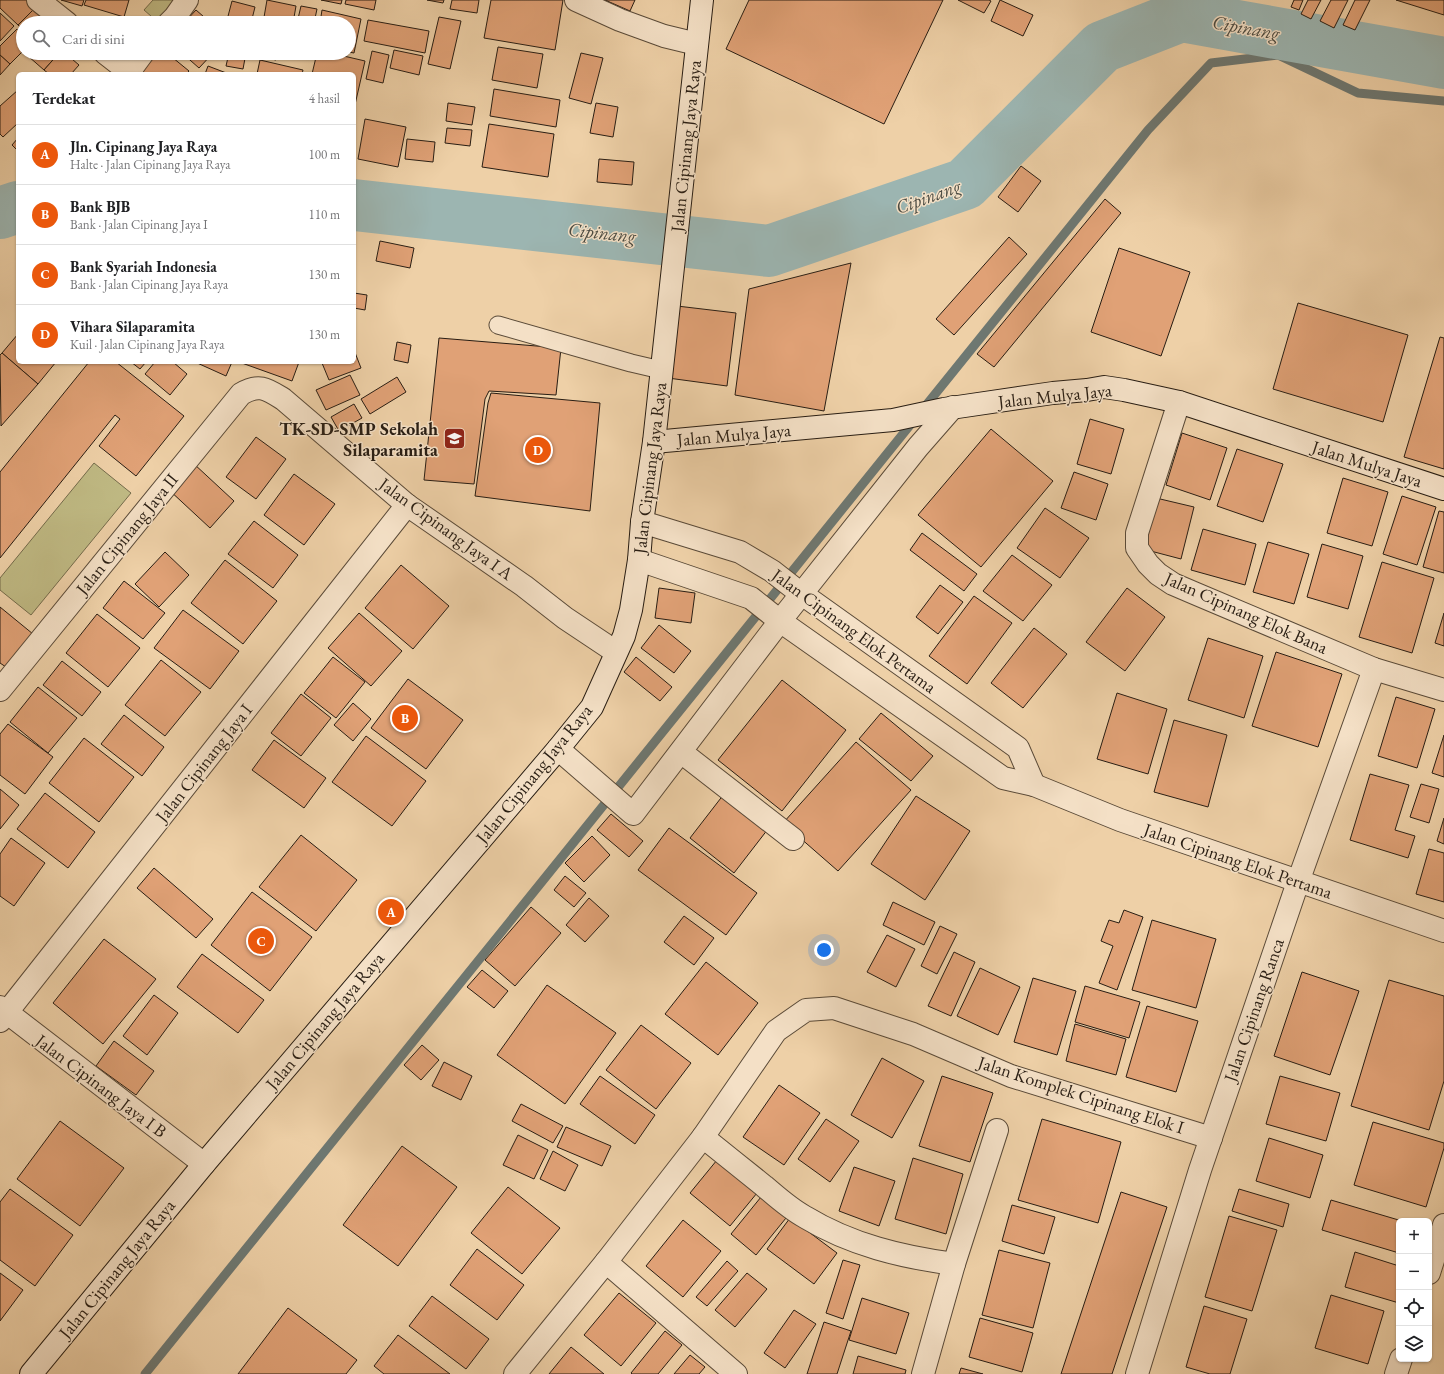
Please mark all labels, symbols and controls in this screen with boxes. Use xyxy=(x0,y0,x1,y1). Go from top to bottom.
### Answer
water label: Cipinang xyxy=(1210,9,1283,46)
search box xyxy=(16,16,356,60)
icon: search xyxy=(30,27,52,49)
text: Cari di sini xyxy=(62,29,125,48)
street label: Jalan Cipinang Jaya Raya xyxy=(665,58,706,235)
text: Terdekat xyxy=(32,87,95,109)
text: 4 hasil xyxy=(309,90,340,107)
text: Jln. Cipinang Jaya Raya xyxy=(70,137,217,156)
text: A xyxy=(40,146,50,163)
text: 100 m xyxy=(309,146,340,163)
text: Halte · Jalan Cipinang Jaya Raya xyxy=(70,156,230,173)
water label: Cipinang xyxy=(892,173,965,220)
text: Bank BJB xyxy=(70,197,130,216)
text: B xyxy=(41,206,49,223)
text: 110 m xyxy=(309,206,340,223)
text: Bank · Jalan Cipinang Jaya I xyxy=(70,216,208,233)
water label: Cipinang xyxy=(567,217,638,249)
text: Bank Syariah Indonesia xyxy=(70,257,217,276)
text: C xyxy=(40,266,50,283)
text: 130 m xyxy=(309,266,340,283)
text: Bank · Jalan Cipinang Jaya Raya xyxy=(70,276,228,293)
text: Vihara Silaparamita xyxy=(70,317,195,336)
text: D xyxy=(40,326,50,343)
text: 130 m xyxy=(309,326,340,343)
text: Kuil · Jalan Cipinang Jaya Raya xyxy=(70,336,224,353)
street label: Jalan Mulya Jaya xyxy=(995,378,1114,413)
street label: Jalan Cipinang Jaya Raya xyxy=(627,380,672,557)
place label: TK-SD-SMP Sekolah Silaparamita xyxy=(279,417,438,461)
street label: Jalan Mulya Jaya xyxy=(674,418,793,451)
school or university icon: TK-SD-SMP Sekolah Silaparamita xyxy=(441,426,467,452)
street label: Jalan Mulya Jaya xyxy=(1307,434,1426,492)
pin: D xyxy=(525,435,551,465)
street label: Jalan Cipinang Jaya II xyxy=(69,468,183,601)
street label: Jalan Cipinang Jaya I A xyxy=(373,471,518,585)
street label: Jalan Cipinang Elok Pertama xyxy=(766,562,942,698)
street label: Jalan Cipinang Elok Bana xyxy=(1159,565,1332,659)
street label: Jalan Cipinang Jaya I xyxy=(149,699,257,828)
street label: Jalan Cipinang Jaya Raya xyxy=(469,699,597,850)
pin: B xyxy=(392,703,418,733)
street label: Jalan Cipinang Elok Pertama xyxy=(1139,817,1336,904)
pin: A xyxy=(378,897,404,927)
pin: C xyxy=(248,926,274,956)
street label: Jalan Cipinang Ranca xyxy=(1218,934,1289,1086)
your location xyxy=(814,940,834,960)
street label: Jalan Cipinang Jaya Raya xyxy=(259,947,389,1096)
street label: Jalan Cipinang Jaya I B xyxy=(30,1028,171,1142)
street label: Jalan Komplek Cipinang Elok I xyxy=(973,1050,1187,1139)
street label: Jalan Cipinang Jaya Raya xyxy=(52,1194,180,1345)
map controls xyxy=(1396,1218,1432,1362)
button: + xyxy=(1396,1218,1432,1254)
button: − xyxy=(1396,1254,1432,1290)
button: locate xyxy=(1396,1290,1432,1326)
button: layers xyxy=(1396,1326,1432,1362)

